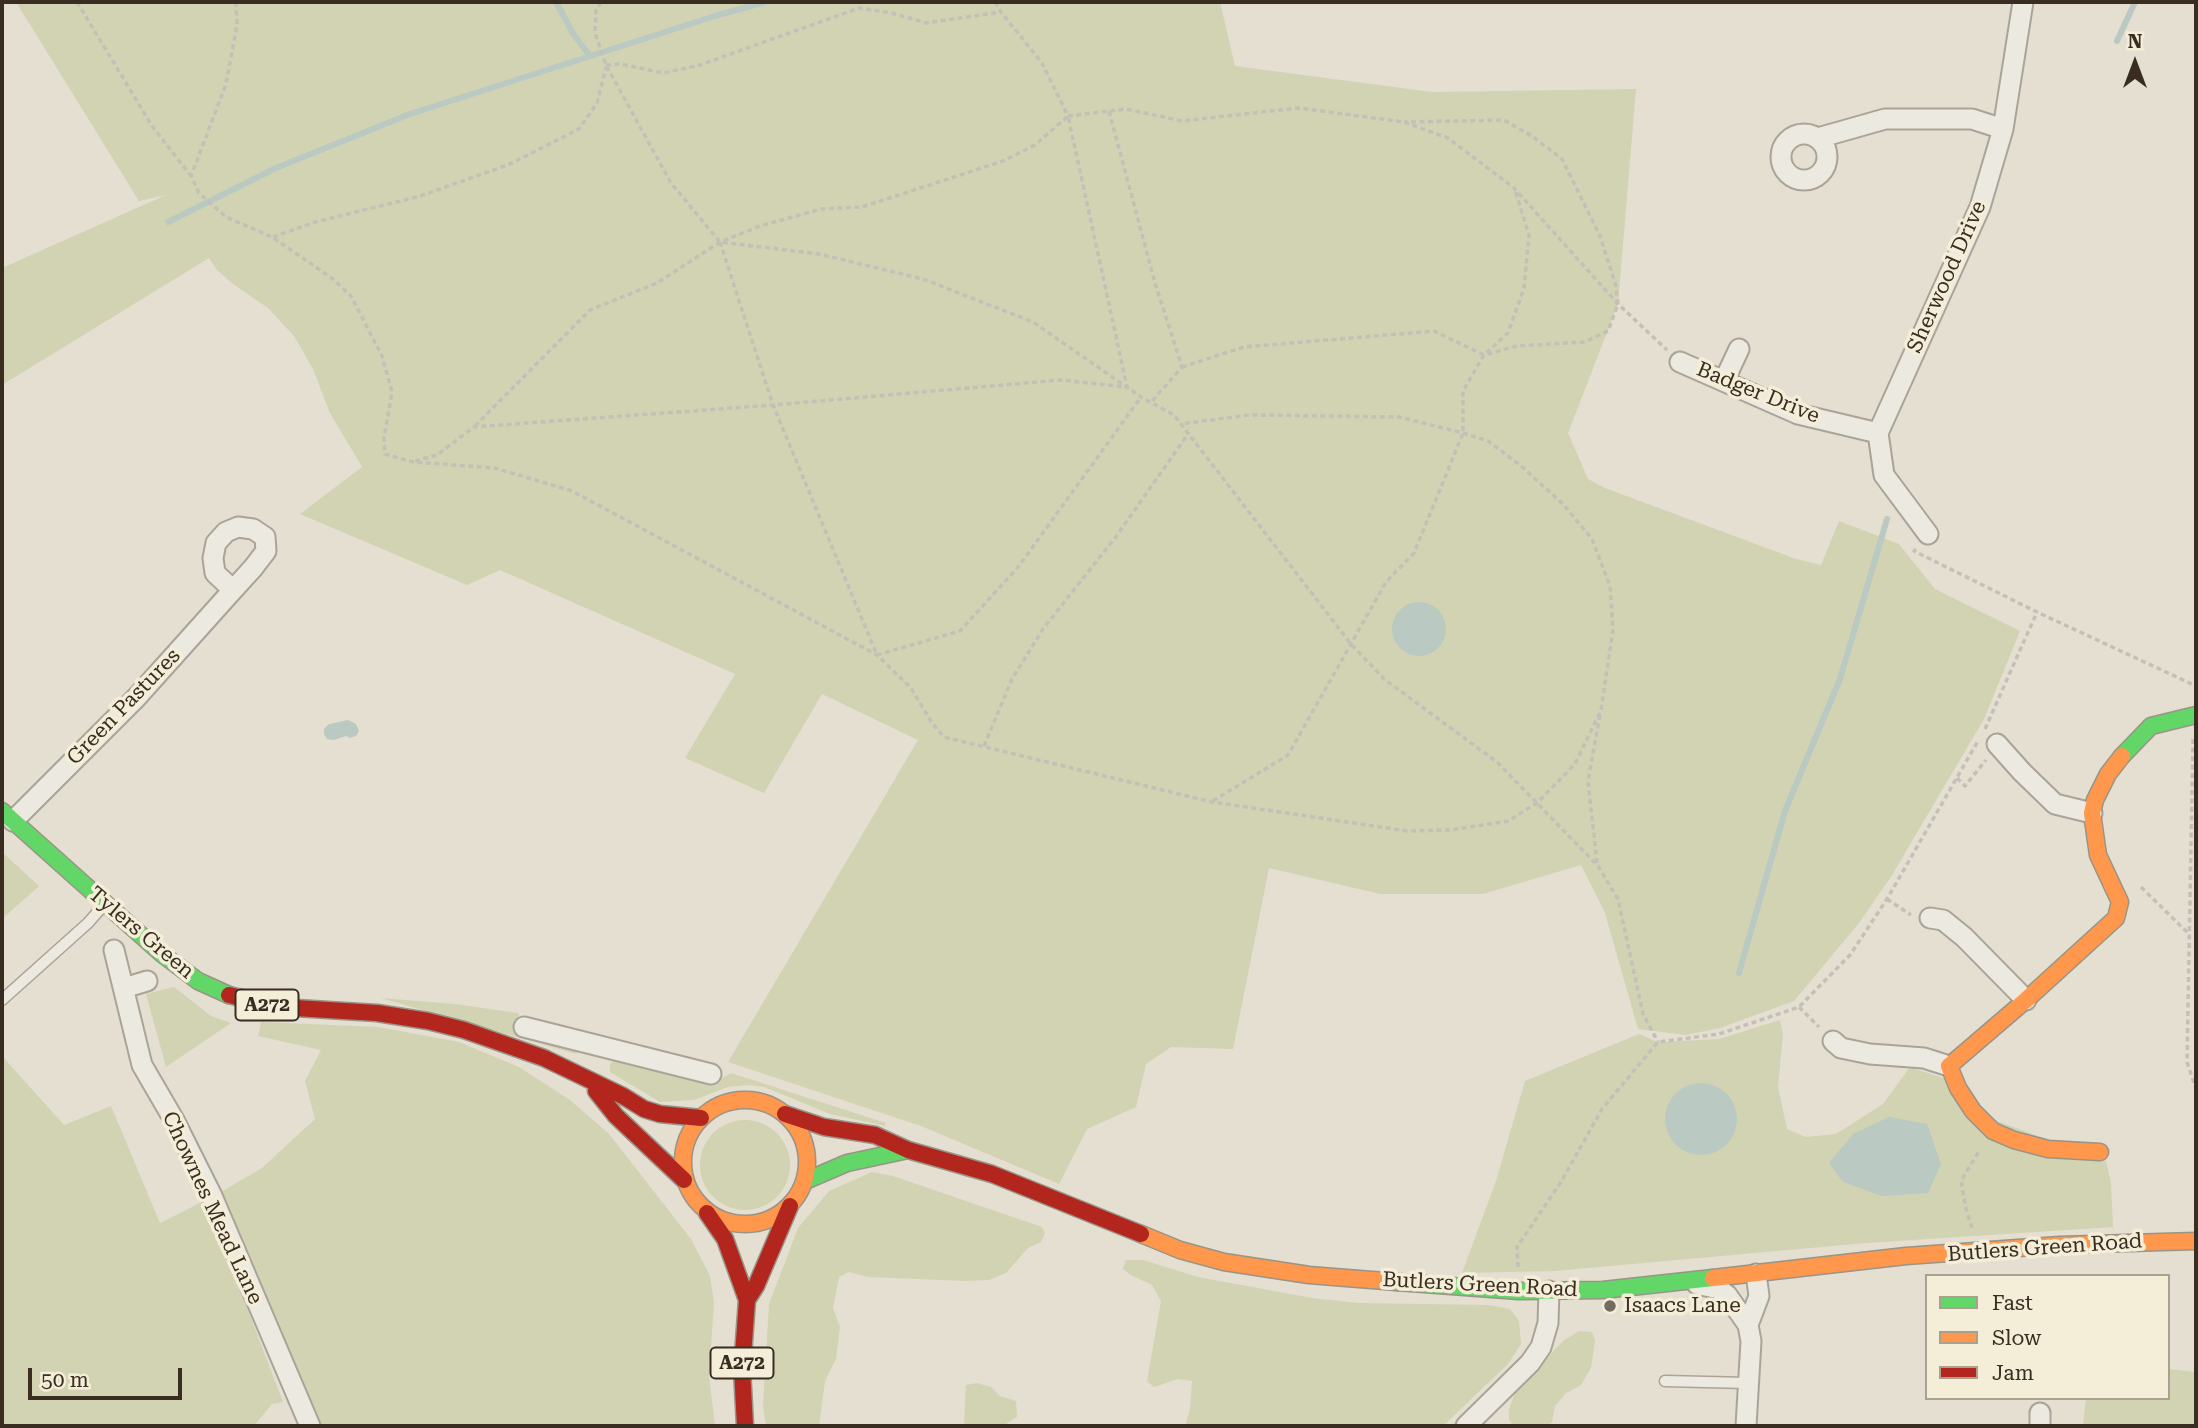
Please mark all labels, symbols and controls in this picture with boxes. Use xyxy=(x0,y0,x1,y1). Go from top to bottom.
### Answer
north arrow xyxy=(2100,28,2170,98)
text: N xyxy=(2128,30,2142,53)
street label: Sherwood Drive xyxy=(1902,197,1992,357)
street label: Badger Drive xyxy=(1693,357,1823,429)
street label: Green Pastures xyxy=(62,644,186,770)
street label: Tylers Green xyxy=(83,882,199,984)
road number: A272 xyxy=(236,990,298,1021)
street label: Chownes Mead Lane xyxy=(156,1108,268,1308)
street label: Butlers Green Road xyxy=(1947,1229,2143,1267)
street label: Butlers Green Road xyxy=(1382,1267,1578,1303)
legend xyxy=(1925,1274,2170,1400)
text: Fast xyxy=(1992,1291,2033,1315)
place label: Isaacs Lane xyxy=(1624,1293,1741,1319)
marker: Isaacs Lane xyxy=(1602,1298,1618,1314)
text: Slow xyxy=(1992,1326,2041,1350)
road number: A272 xyxy=(710,1348,774,1378)
scale bar xyxy=(32,1354,186,1398)
text: Jam xyxy=(1992,1361,2034,1385)
text: 50 m xyxy=(41,1368,89,1392)

